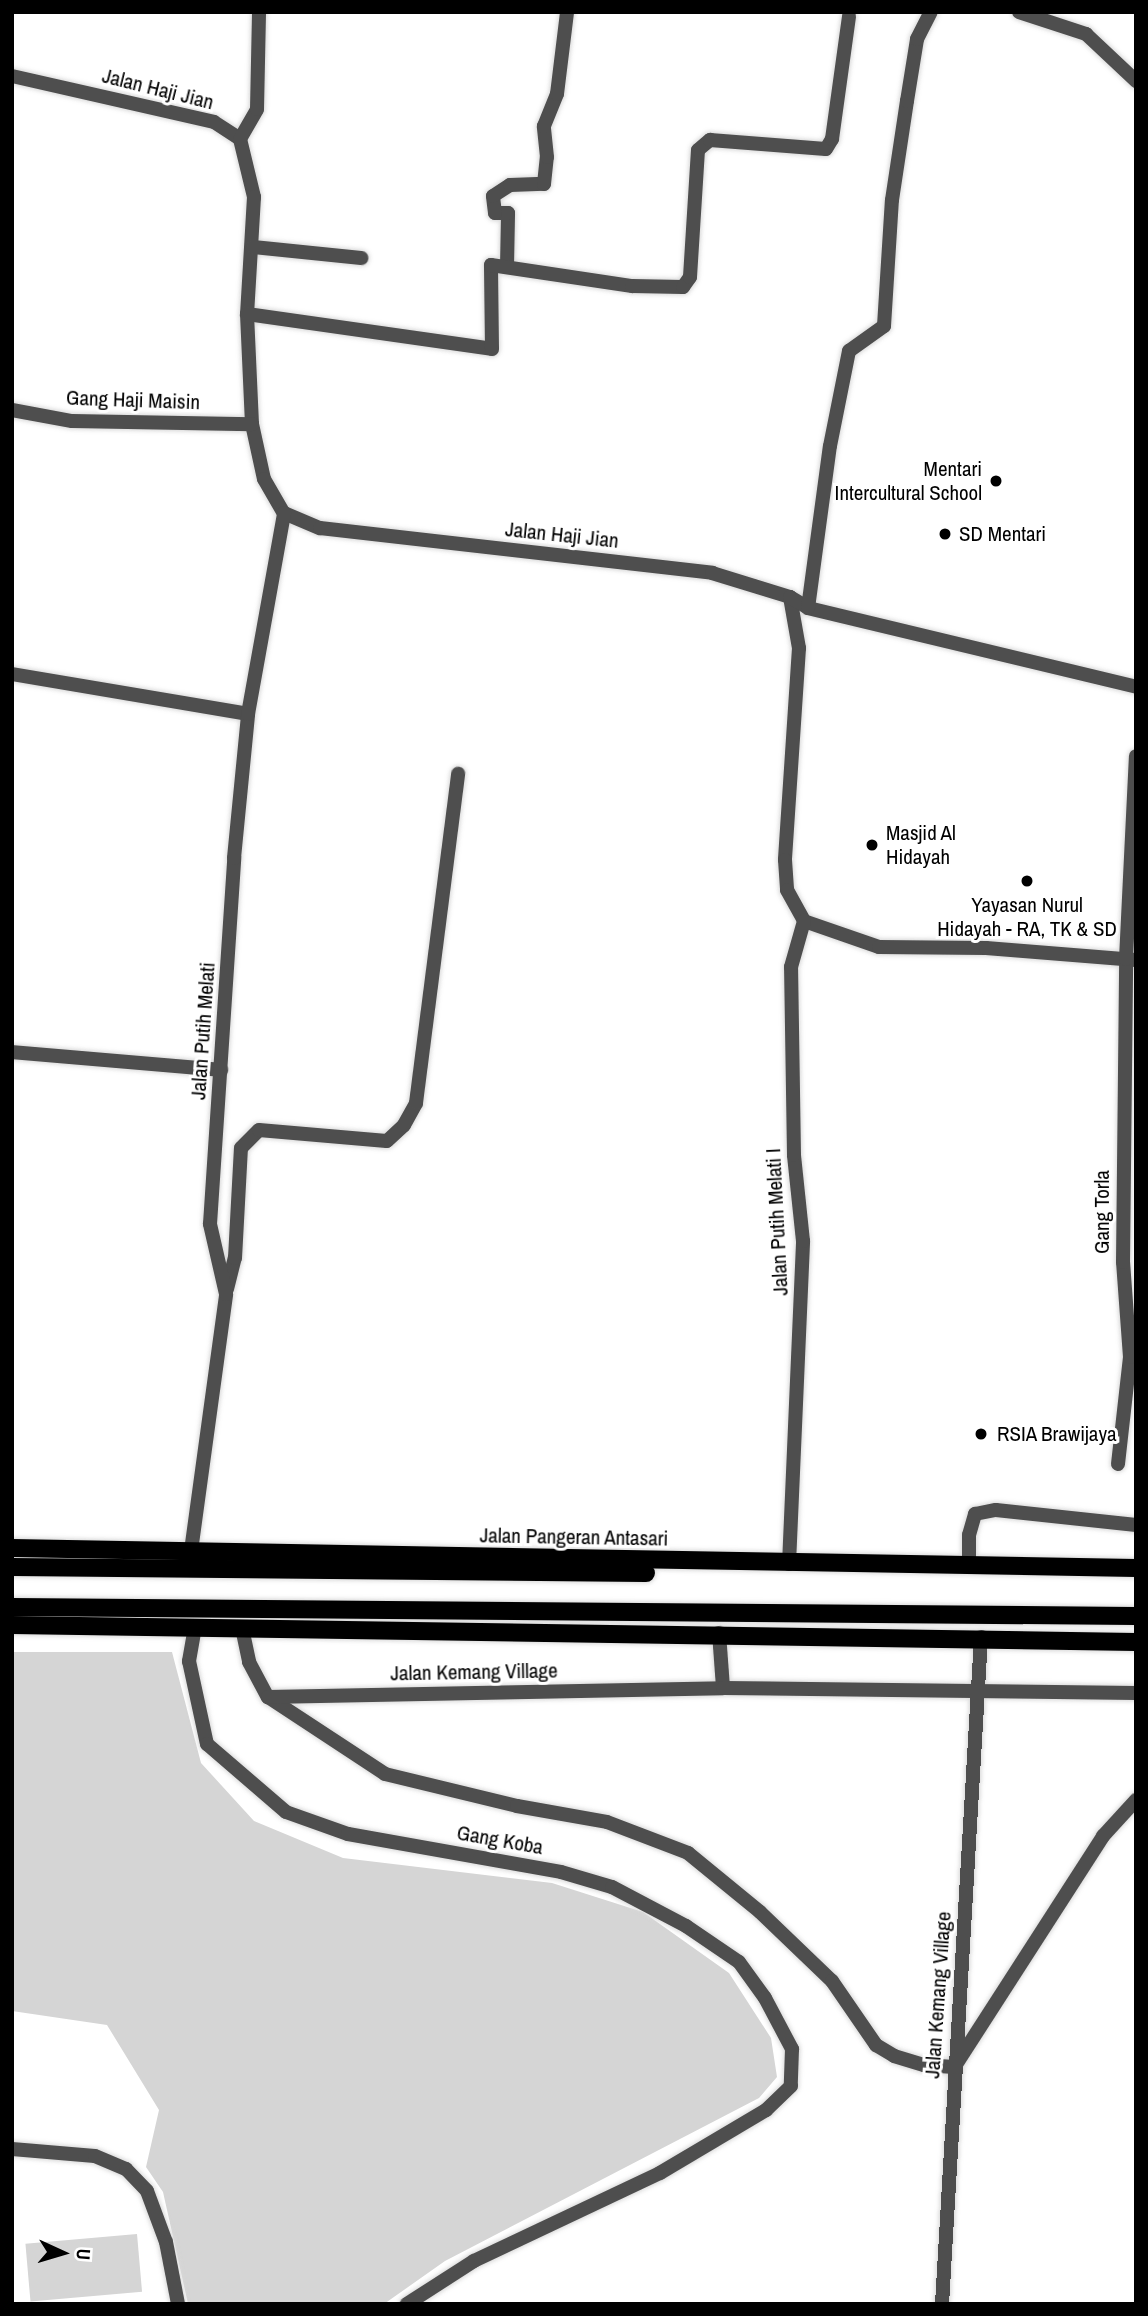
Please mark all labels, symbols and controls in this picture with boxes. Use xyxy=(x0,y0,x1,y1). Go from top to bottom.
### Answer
street label: Jalan Haji Jian xyxy=(100,63,216,115)
street label: Gang Haji Maisin xyxy=(66,385,200,415)
place label: Mentari Intercultural School xyxy=(835,456,982,506)
marker: Mentari Intercultural School xyxy=(988,473,1004,489)
street label: Jalan Haji Jian xyxy=(504,517,620,553)
place label: SD Mentari xyxy=(959,521,1046,547)
marker: SD Mentari xyxy=(937,526,953,542)
place label: Masjid Al Hidayah xyxy=(886,820,957,870)
marker: Masjid Al Hidayah xyxy=(864,837,880,853)
marker: Yayasan Nurul Hidayah - RA, TK & SD xyxy=(1019,873,1035,889)
place label: Yayasan Nurul Hidayah - RA, TK & SD xyxy=(937,892,1117,942)
street label: Jalan Putih Melati xyxy=(186,961,220,1101)
street label: Jalan Putih Melati I xyxy=(761,1148,793,1296)
street label: Gang Torla xyxy=(1089,1170,1115,1254)
place label: RSIA Brawijaya xyxy=(997,1421,1118,1447)
marker: RSIA Brawijaya xyxy=(971,1424,991,1444)
street label: Jalan Pangeran Antasari xyxy=(479,1523,669,1551)
street label: Jalan Kemang Village xyxy=(390,1658,558,1686)
street label: Gang Koba xyxy=(455,1820,545,1860)
street label: Jalan Kemang Village xyxy=(920,1911,956,2079)
north arrow xyxy=(28,2218,98,2288)
text: U xyxy=(71,2248,97,2261)

